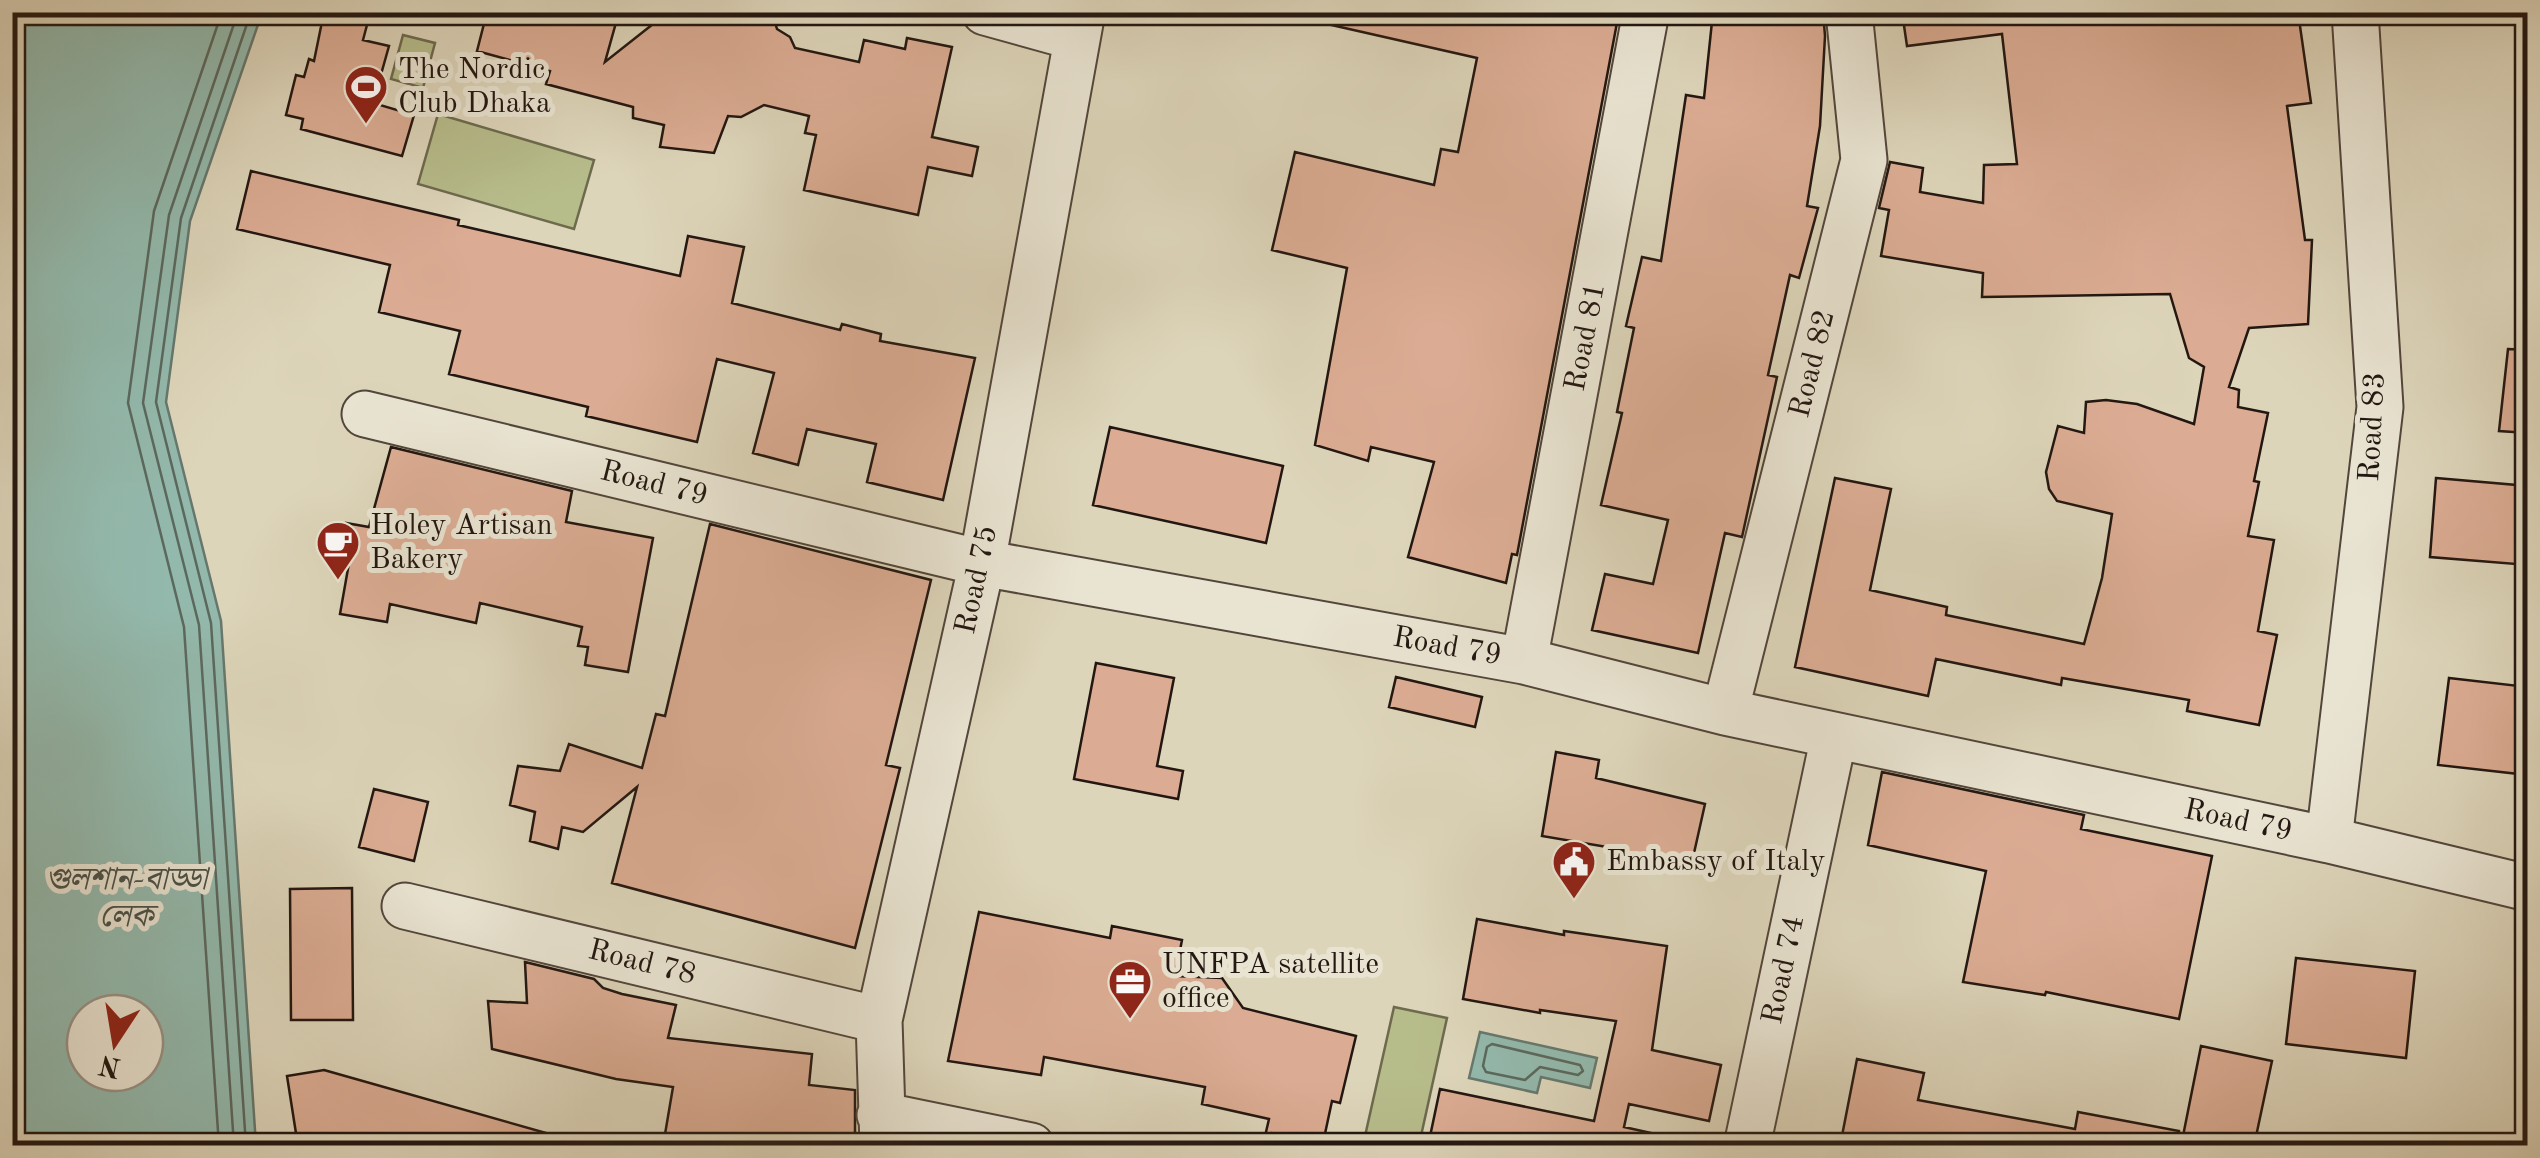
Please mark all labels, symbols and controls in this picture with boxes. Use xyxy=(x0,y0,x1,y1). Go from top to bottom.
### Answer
place label: The Nordic Club Dhaka xyxy=(398,55,551,119)
sports icon: The Nordic Club Dhaka xyxy=(343,64,389,125)
street label: Road 81 xyxy=(1561,280,1611,394)
street label: Road 82 xyxy=(1785,307,1841,421)
street label: Road 83 xyxy=(2355,371,2391,483)
street label: Road 79 xyxy=(597,456,711,512)
place label: Holey Artisan Bakery xyxy=(370,511,553,575)
cafe icon: Holey Artisan Bakery xyxy=(315,520,361,581)
street label: Road 75 xyxy=(951,523,1003,637)
street label: Road 79 xyxy=(1390,623,1504,671)
street label: Road 79 xyxy=(2181,795,2295,847)
public building icon: Embassy of Italy xyxy=(1551,839,1597,900)
place label: Embassy of Italy xyxy=(1606,847,1825,877)
water label: গুলশান-বাড্ডা লেক xyxy=(45,865,211,934)
street label: Road 74 xyxy=(1758,913,1810,1027)
street label: Road 78 xyxy=(585,935,699,991)
place label: UNFPA satellite office xyxy=(1162,950,1379,1014)
office icon: UNFPA satellite office xyxy=(1107,959,1153,1020)
north arrow xyxy=(65,993,165,1093)
text: N xyxy=(96,1048,124,1080)

